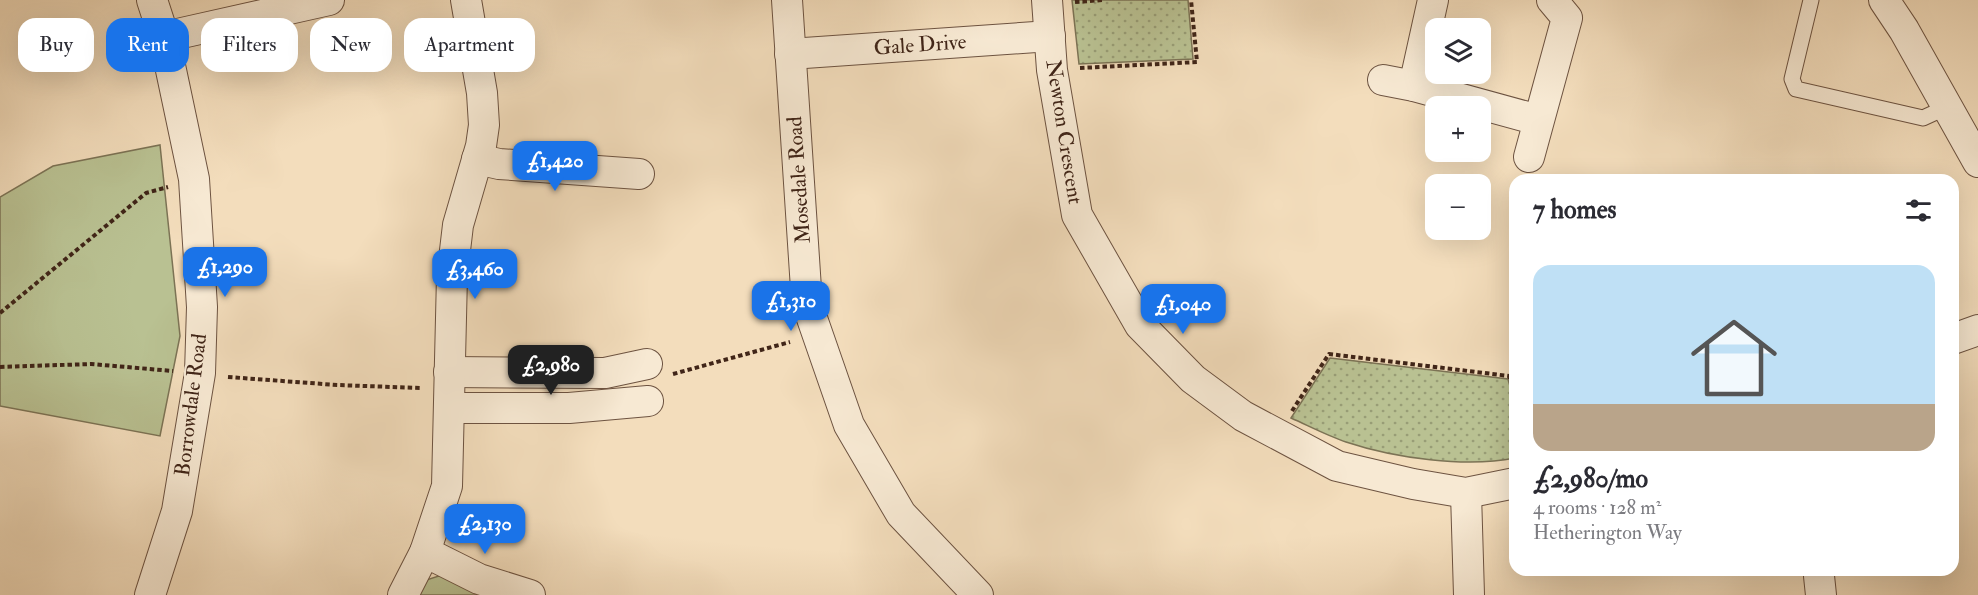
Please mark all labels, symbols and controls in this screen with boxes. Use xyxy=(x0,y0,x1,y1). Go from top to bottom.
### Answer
chip: Buy xyxy=(18,18,94,72)
chip: Rent xyxy=(106,18,189,72)
chip: Filters xyxy=(201,18,298,72)
chip: New xyxy=(310,18,392,72)
chip: Apartment xyxy=(404,18,535,72)
map controls xyxy=(1425,18,1491,240)
button: layers xyxy=(1425,18,1491,84)
street label: Gale Drive xyxy=(873,28,967,62)
street label: Newton Crescent xyxy=(1039,58,1089,206)
button: + xyxy=(1425,96,1491,162)
street label: Mosedale Road xyxy=(781,115,817,244)
pin: £1,420 xyxy=(506,141,604,192)
text: £1,420 xyxy=(527,148,583,173)
button: − xyxy=(1425,174,1491,240)
text: 7 homes xyxy=(1533,194,1616,226)
icon: filters xyxy=(1902,194,1935,227)
pin: £1,290 xyxy=(176,247,274,298)
pin: £3,460 xyxy=(426,249,524,300)
text: £1,290 xyxy=(197,254,253,279)
text: £3,460 xyxy=(446,256,504,281)
pin: £1,310 xyxy=(742,281,840,332)
pin: £1,040 xyxy=(1134,284,1232,335)
text: £1,310 xyxy=(766,288,816,313)
text: £1,040 xyxy=(1155,291,1211,316)
icon: home xyxy=(1680,304,1788,412)
street label: Borrowdale Road xyxy=(169,331,213,478)
pin: £2,980 xyxy=(502,345,600,396)
text: £2,980 xyxy=(522,352,580,377)
text: £2,980/mo xyxy=(1533,463,1648,495)
text: 4 rooms · 128 m² xyxy=(1533,495,1661,520)
pin: £2,130 xyxy=(436,504,534,555)
text: £2,130 xyxy=(458,511,512,536)
text: Hetherington Way xyxy=(1533,520,1682,545)

